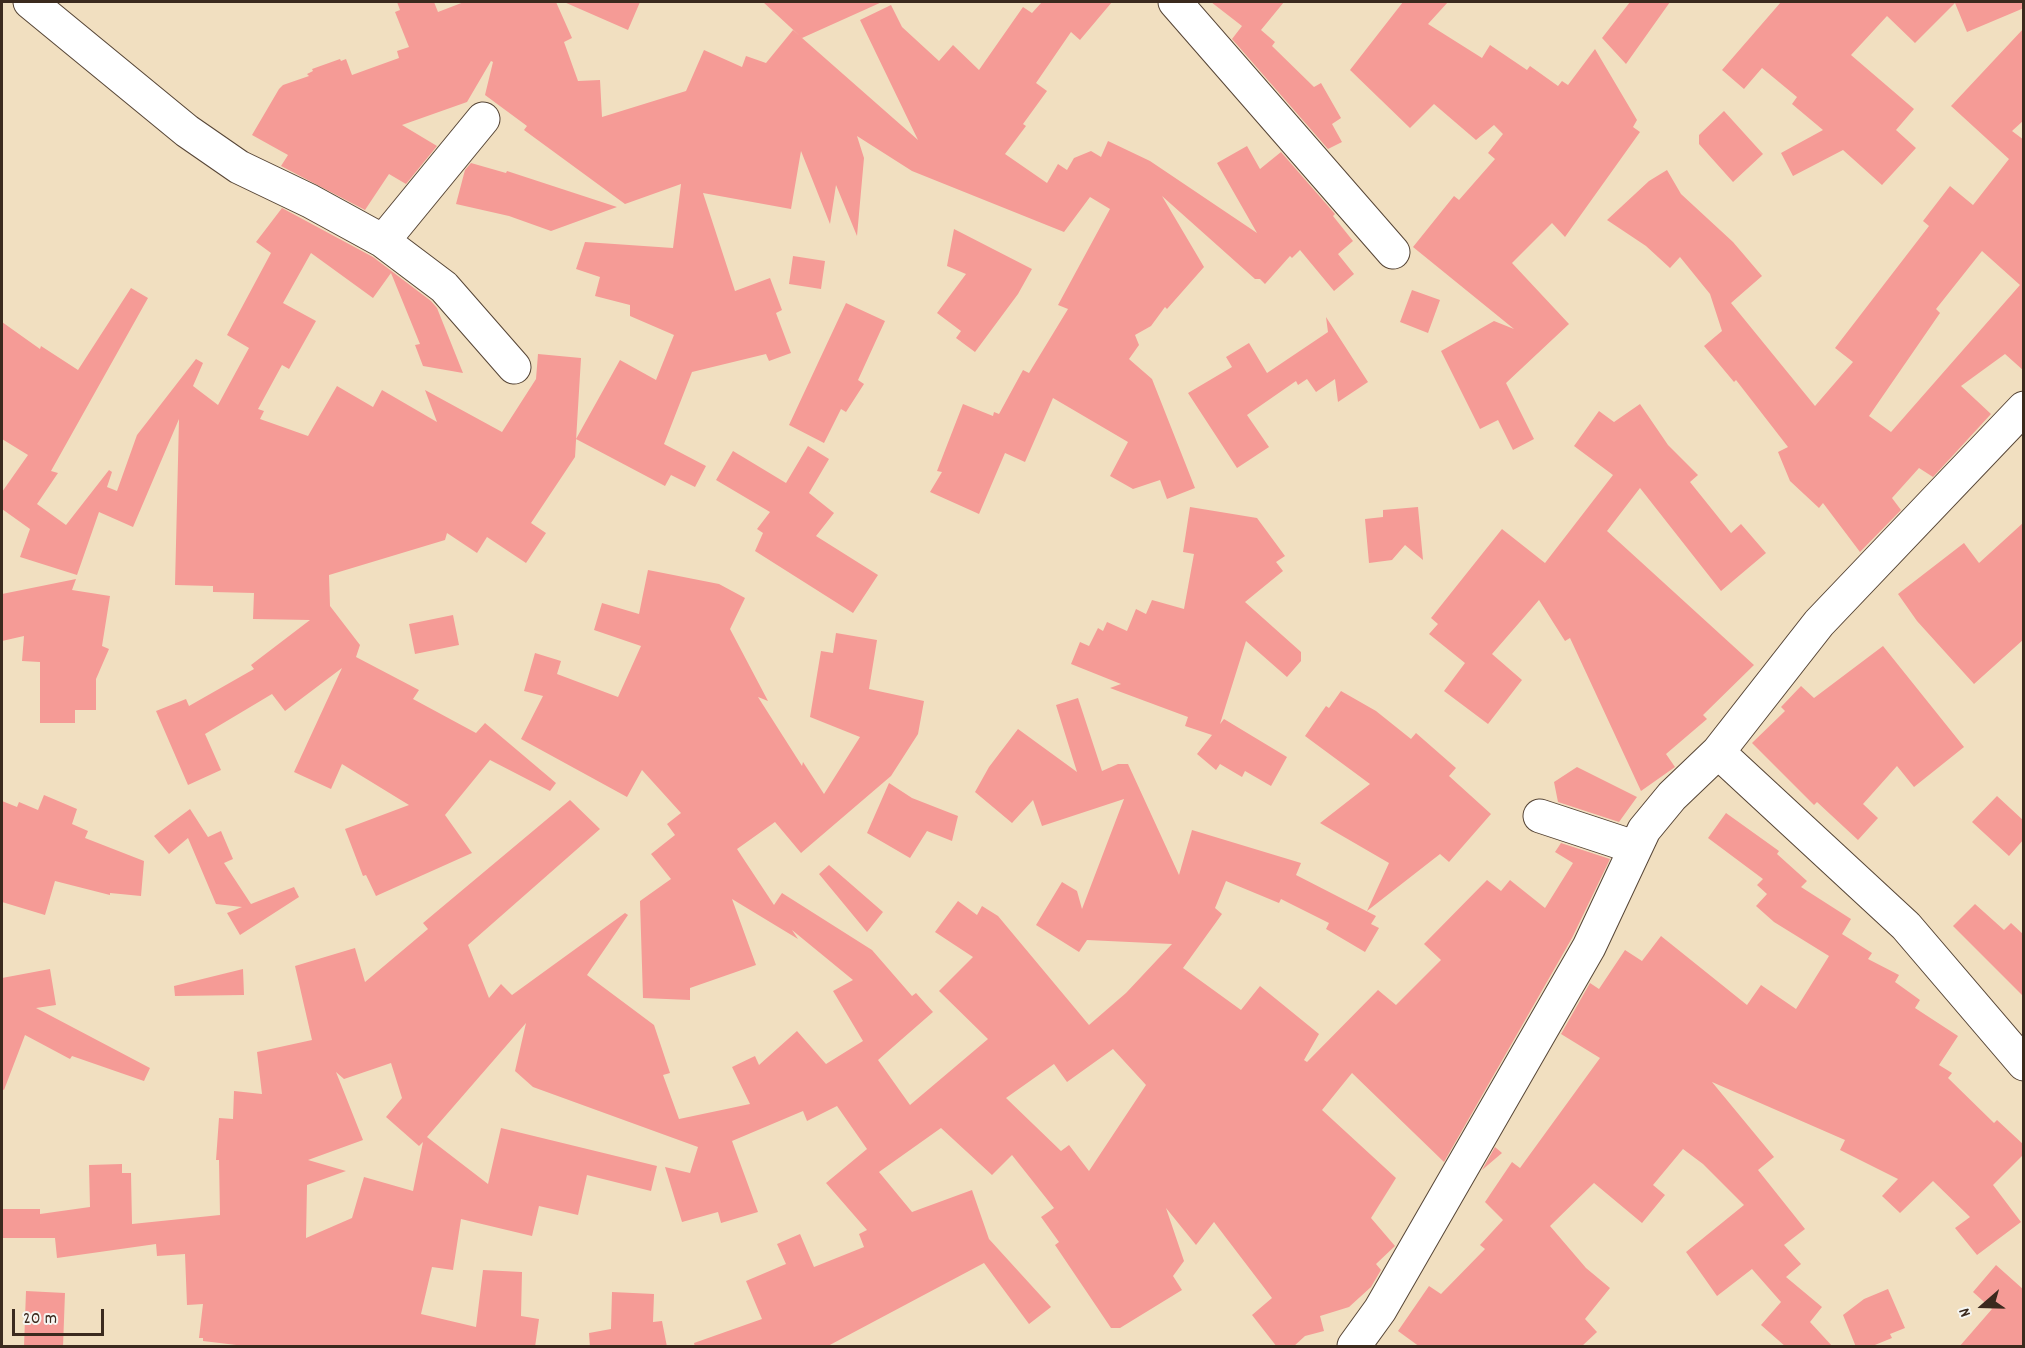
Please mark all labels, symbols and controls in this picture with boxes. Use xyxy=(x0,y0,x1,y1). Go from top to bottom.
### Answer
north arrow xyxy=(1953,1276,2013,1336)
scale bar xyxy=(15,1297,106,1335)
text: N xyxy=(1953,1305,1978,1320)
text: 20 m xyxy=(23,1307,57,1332)

